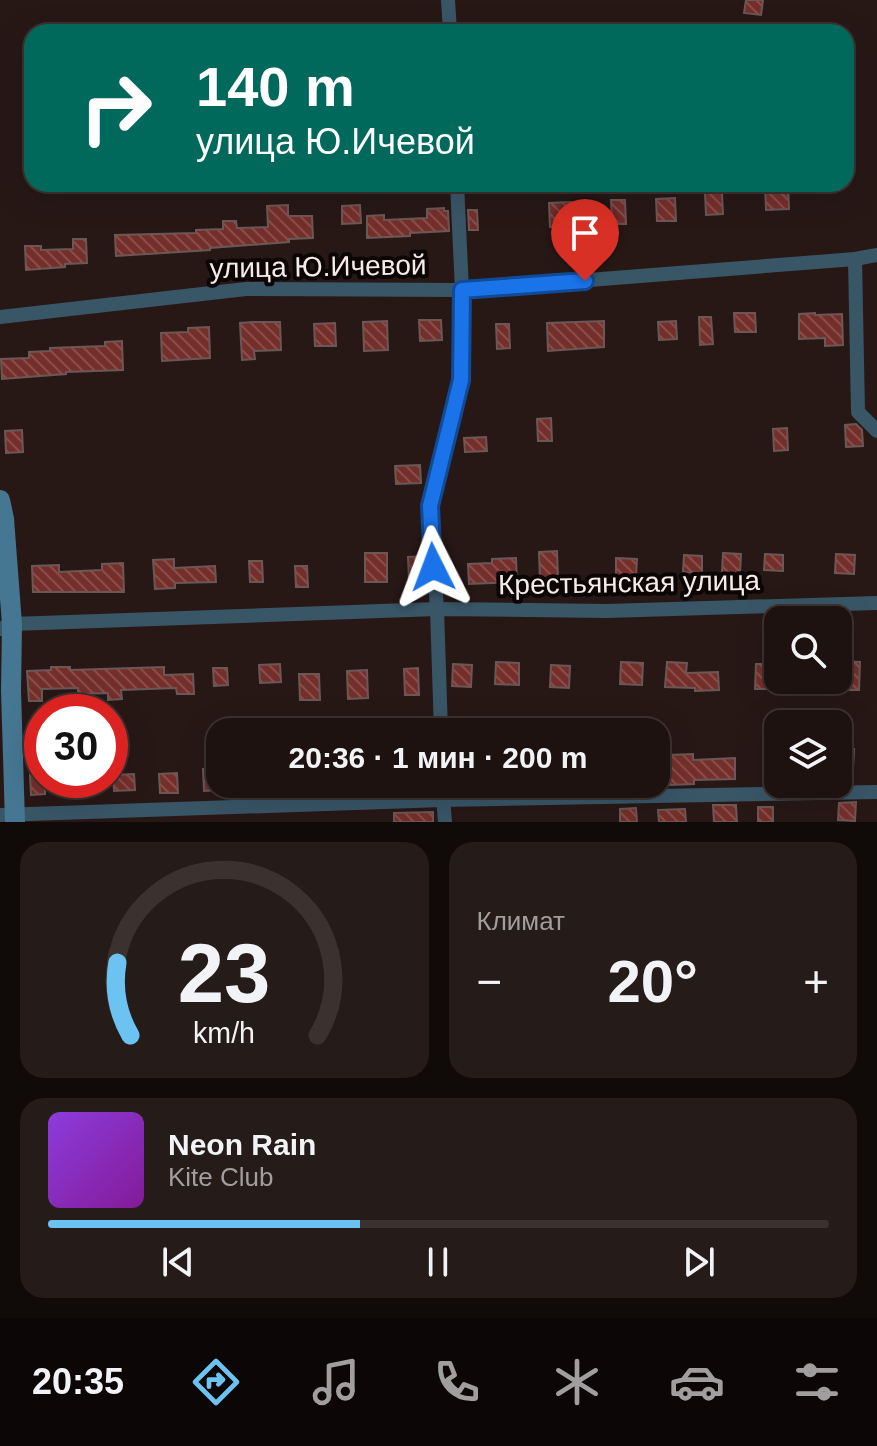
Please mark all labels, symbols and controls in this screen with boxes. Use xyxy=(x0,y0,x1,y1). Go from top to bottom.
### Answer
text: 140 m xyxy=(196,55,355,118)
icon: right xyxy=(64,56,168,160)
text: улица Ю.Ичевой xyxy=(196,121,475,162)
pin xyxy=(551,199,619,281)
icon: arrive xyxy=(563,211,607,255)
street label: улица Ю.Ичевой xyxy=(209,249,427,284)
position arrow xyxy=(391,525,475,609)
street label: Крестьянская улица xyxy=(498,565,761,600)
map controls xyxy=(764,606,852,798)
button: search xyxy=(764,606,852,694)
speed limit sign: 30 xyxy=(24,694,128,798)
button: layers xyxy=(764,710,852,798)
text: 20:36 · 1 мин · 200 m xyxy=(289,741,587,774)
text: Климат xyxy=(477,906,565,936)
text: 23 xyxy=(178,927,271,1020)
text: 20° xyxy=(607,948,698,1015)
text: − xyxy=(477,957,502,1006)
text: + xyxy=(803,957,829,1006)
text: km/h xyxy=(193,1017,255,1049)
text: Neon Rain xyxy=(168,1128,316,1161)
text: Kite Club xyxy=(168,1162,274,1192)
icon: previous xyxy=(156,1240,200,1284)
icon: pause xyxy=(416,1240,460,1284)
icon: next xyxy=(677,1240,721,1284)
icon: directions xyxy=(188,1354,244,1410)
icon: music xyxy=(308,1354,364,1410)
icon: phone xyxy=(429,1354,485,1410)
icon: climate xyxy=(549,1354,605,1410)
icon: car xyxy=(669,1354,725,1410)
icon: filters xyxy=(789,1354,845,1410)
text: 20:35 xyxy=(32,1361,124,1402)

